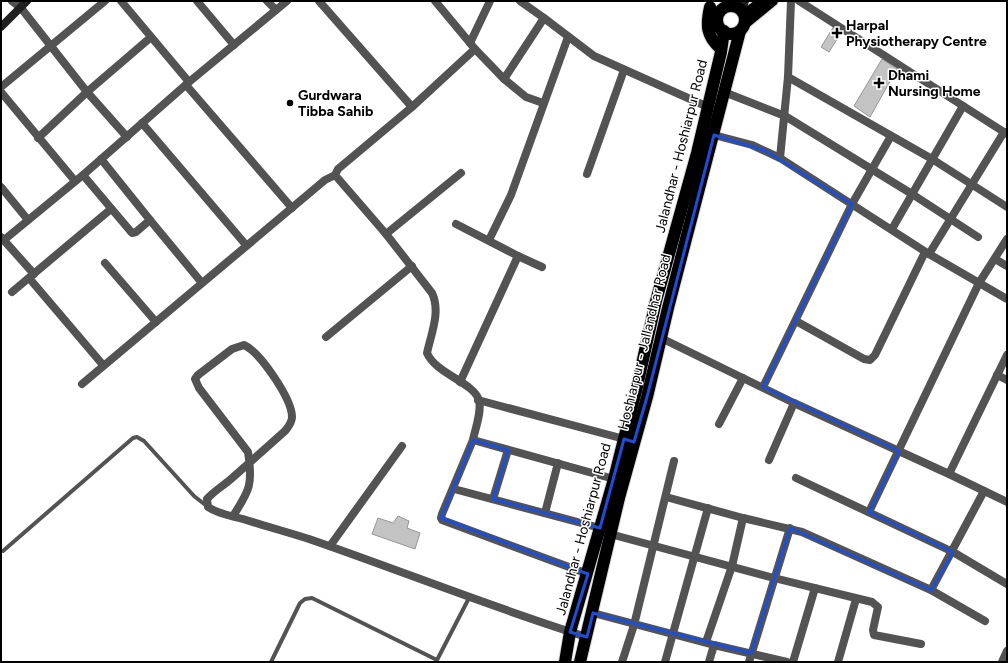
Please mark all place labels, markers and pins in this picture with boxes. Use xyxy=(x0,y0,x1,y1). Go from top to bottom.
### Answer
place label: Harpal Physiotherapy Centre xyxy=(846,17,987,50)
marker: Harpal Physiotherapy Centre xyxy=(831,27,843,39)
place label: Dhami Nursing Home xyxy=(888,67,981,100)
marker: Dhami Nursing Home xyxy=(873,77,885,89)
place label: Gurdwara Tibba Sahib xyxy=(298,87,373,120)
marker: Gurdwara Tibba Sahib xyxy=(285,98,295,108)

